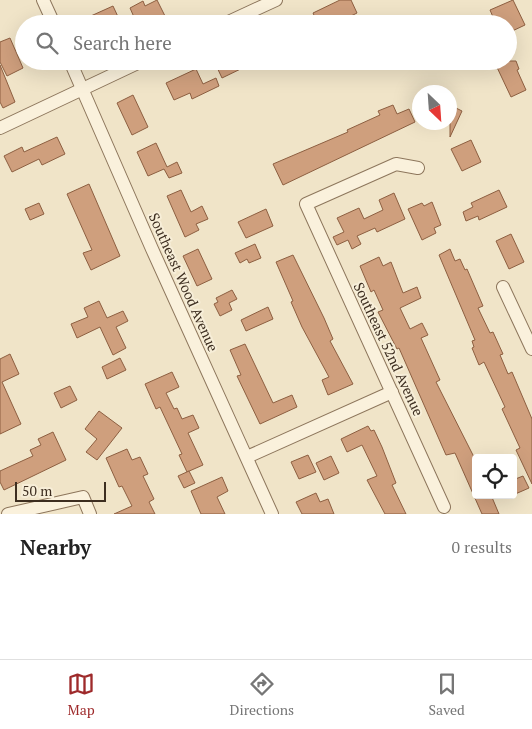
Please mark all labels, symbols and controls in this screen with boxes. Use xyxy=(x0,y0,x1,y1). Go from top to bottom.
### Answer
search box xyxy=(15,15,517,70)
icon: search xyxy=(33,29,61,57)
text: Search here xyxy=(73,30,172,55)
north arrow xyxy=(412,85,457,130)
street label: Southeast Wood Avenue xyxy=(145,210,223,354)
street label: Southeast 52nd Avenue xyxy=(350,279,428,419)
map controls xyxy=(472,454,517,499)
button: locate xyxy=(472,454,517,499)
scale bar xyxy=(15,479,106,502)
text: 50 m xyxy=(22,481,52,500)
text: Nearby xyxy=(20,533,91,561)
text: 0 results xyxy=(452,536,512,558)
tab: Map xyxy=(67,670,95,719)
tab: Directions xyxy=(230,670,294,719)
tab: Saved xyxy=(429,670,465,719)

